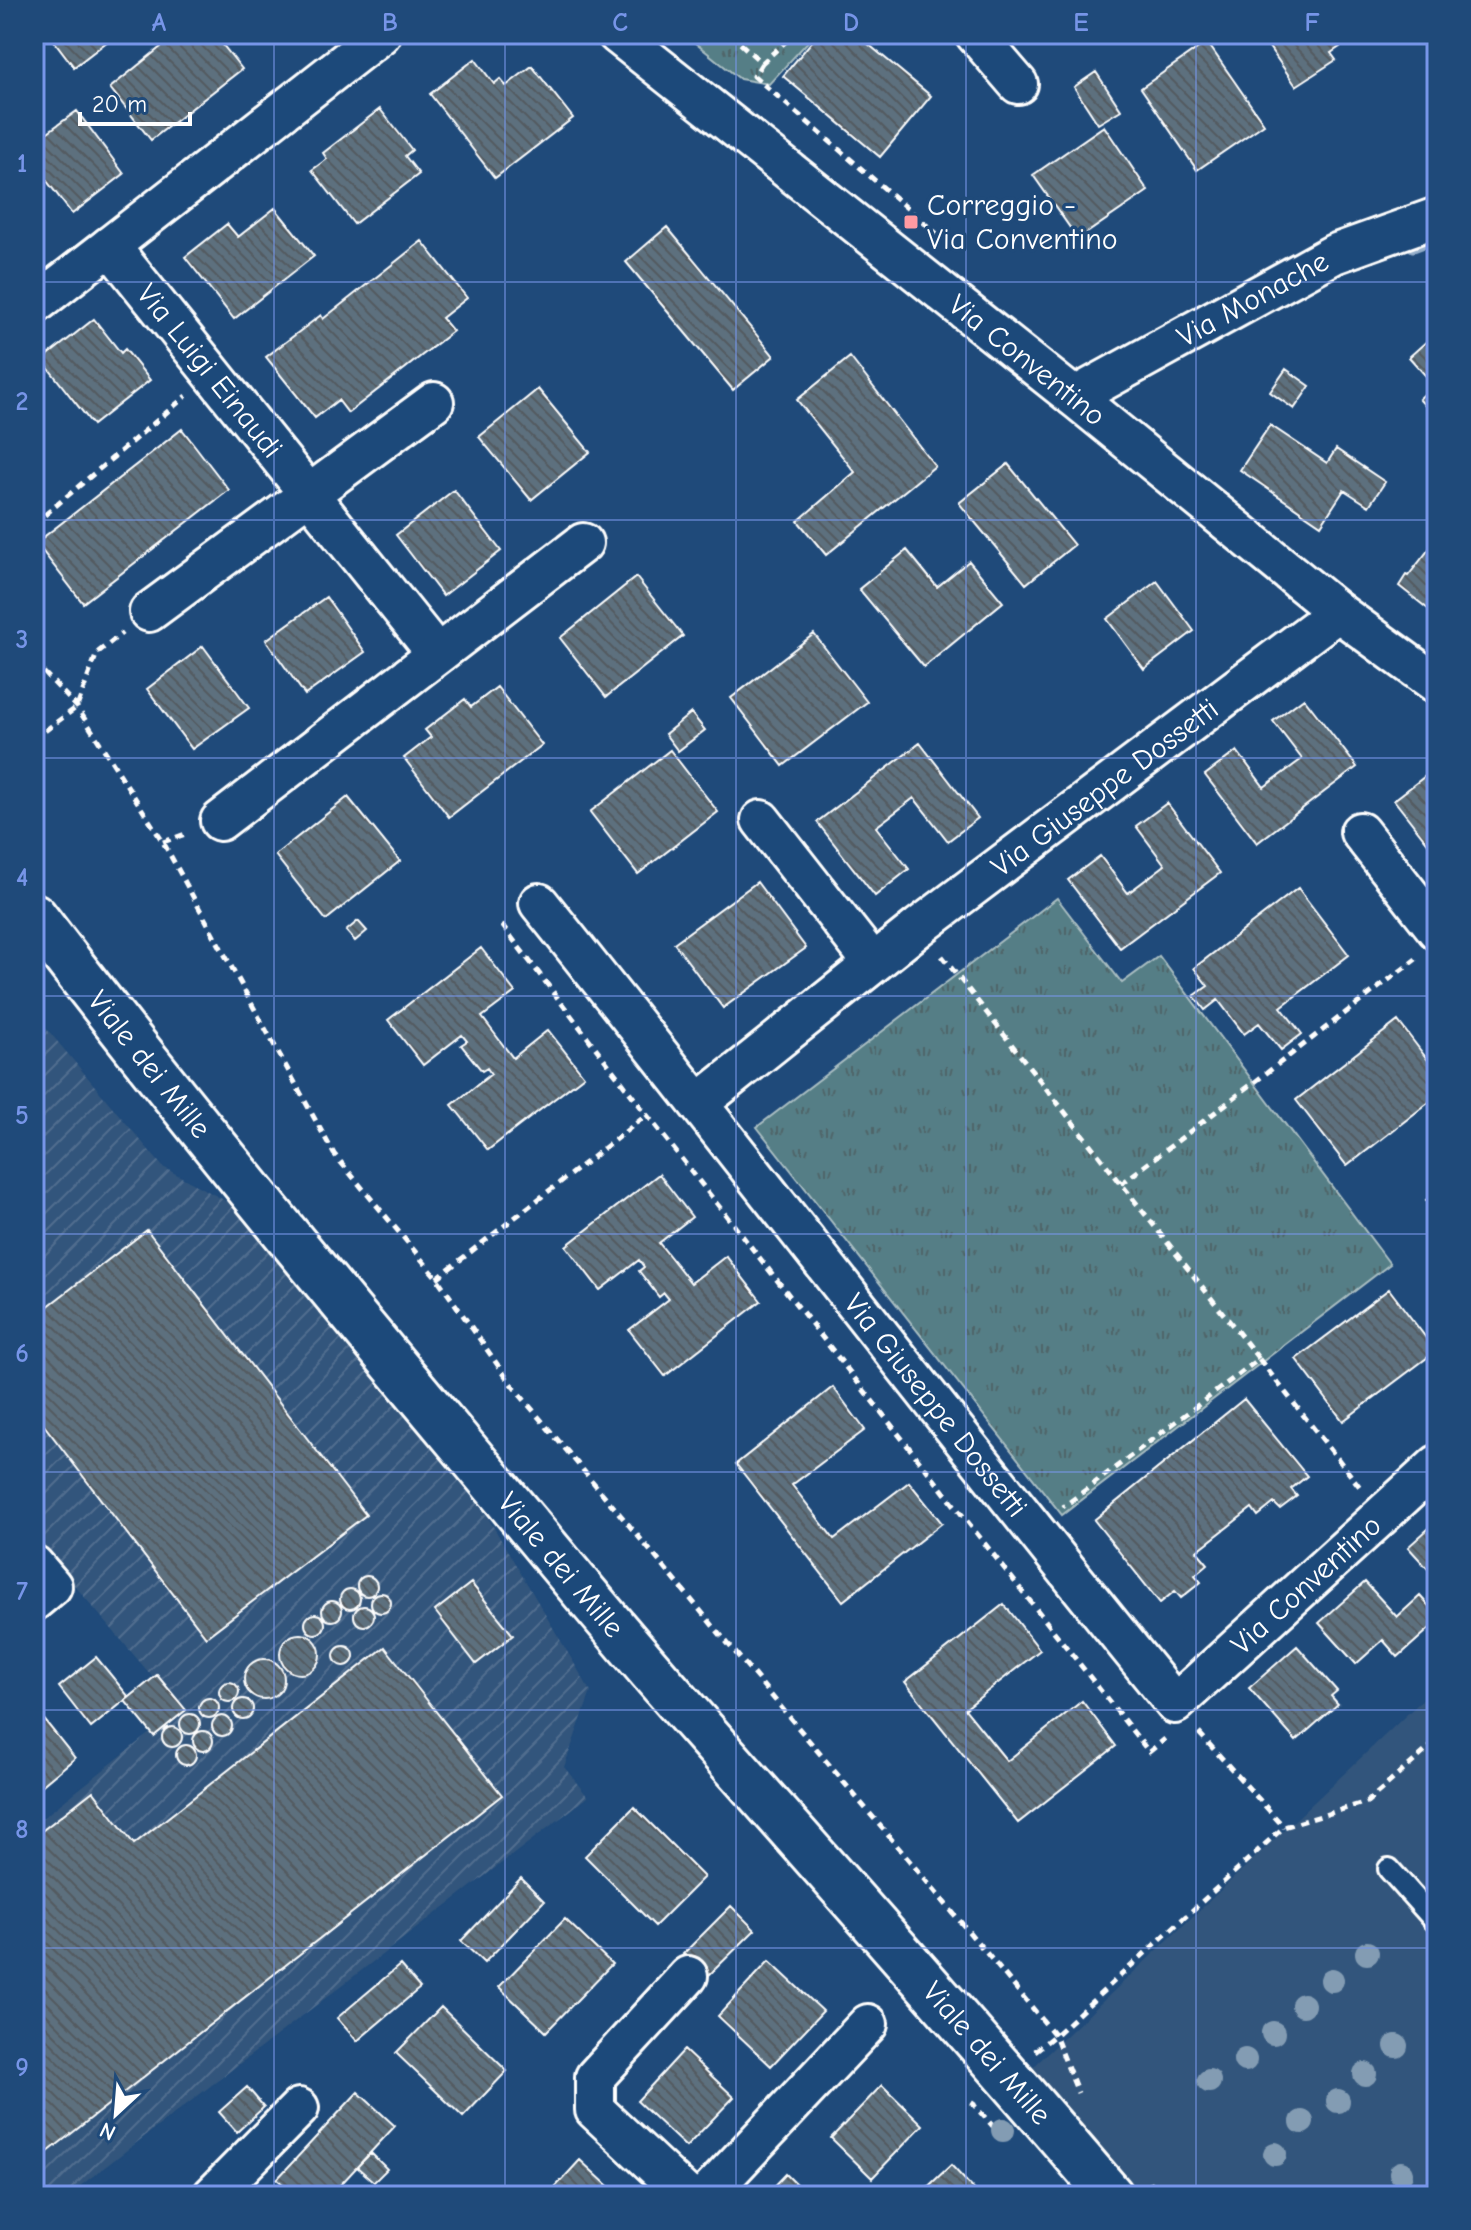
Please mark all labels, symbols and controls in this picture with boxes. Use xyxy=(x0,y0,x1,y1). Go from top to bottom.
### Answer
text: A xyxy=(152,8,167,38)
text: B xyxy=(382,8,398,38)
text: C xyxy=(612,8,628,38)
text: D xyxy=(843,8,859,38)
text: E xyxy=(1073,8,1089,38)
text: F xyxy=(1304,8,1320,38)
scale bar xyxy=(80,76,190,126)
text: 20 m xyxy=(92,90,147,118)
text: 1 xyxy=(17,149,27,179)
place label: Correggio - Via Conventino xyxy=(927,188,1118,257)
marker: Correggio - Via Conventino xyxy=(902,213,920,231)
street label: Via Monache xyxy=(1171,244,1335,355)
street label: Via Luigi Einaudi xyxy=(129,277,290,465)
street label: Via Conventino xyxy=(941,287,1112,434)
text: 2 xyxy=(16,387,28,417)
text: 3 xyxy=(16,625,28,655)
street label: Via Giuseppe Dossetti xyxy=(985,691,1225,884)
text: 4 xyxy=(16,863,28,893)
street label: Viale dei Mille xyxy=(80,984,218,1145)
text: 5 xyxy=(15,1101,29,1131)
street label: Via Giuseppe Dossetti xyxy=(836,1287,1034,1524)
text: 6 xyxy=(15,1339,29,1369)
street label: Viale dei Mille xyxy=(490,1486,631,1645)
street label: Via Conventino xyxy=(1224,1508,1389,1662)
text: 7 xyxy=(16,1577,28,1607)
text: 8 xyxy=(15,1815,29,1845)
street label: Viale dei Mille xyxy=(915,1975,1059,2132)
text: 9 xyxy=(15,2053,29,2083)
north arrow xyxy=(76,2074,156,2154)
text: N xyxy=(96,2116,120,2146)

